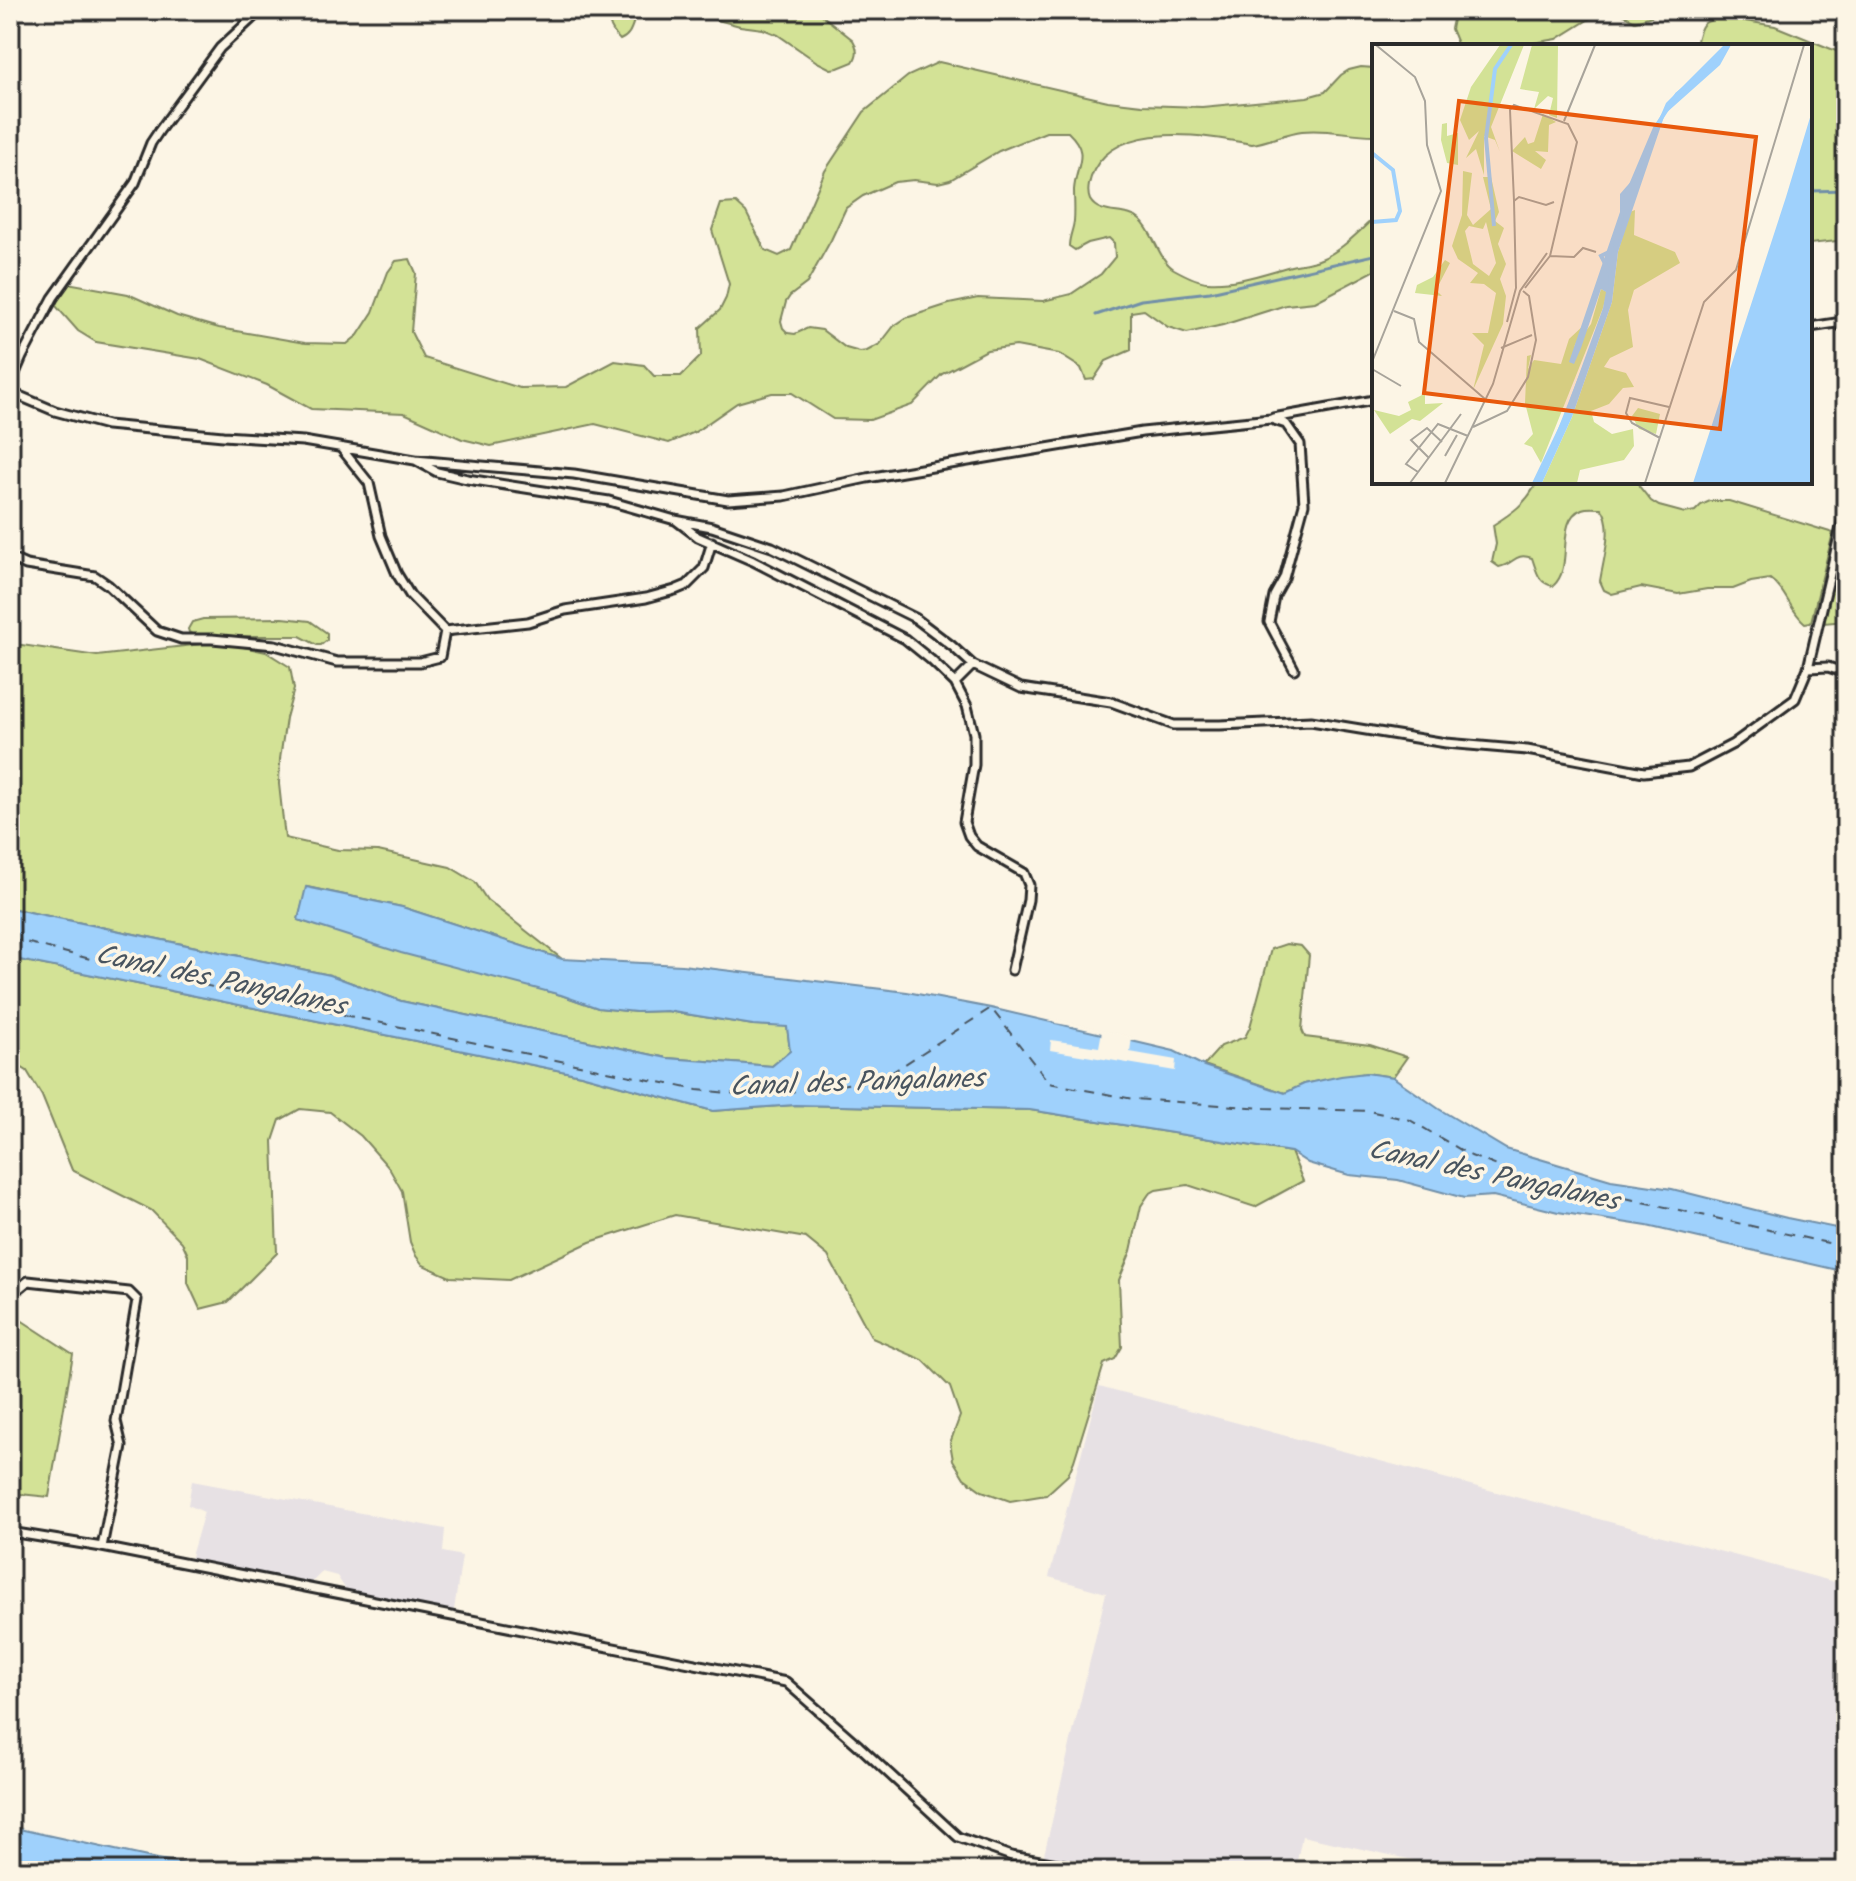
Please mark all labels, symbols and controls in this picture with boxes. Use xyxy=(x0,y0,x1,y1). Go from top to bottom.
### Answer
inset map xyxy=(1372,44,1812,484)
water label: Canal des Pangalanes xyxy=(91,933,353,1031)
water label: Canal des Pangalanes xyxy=(729,1056,988,1110)
water label: Canal des Pangalanes xyxy=(1364,1128,1626,1226)

